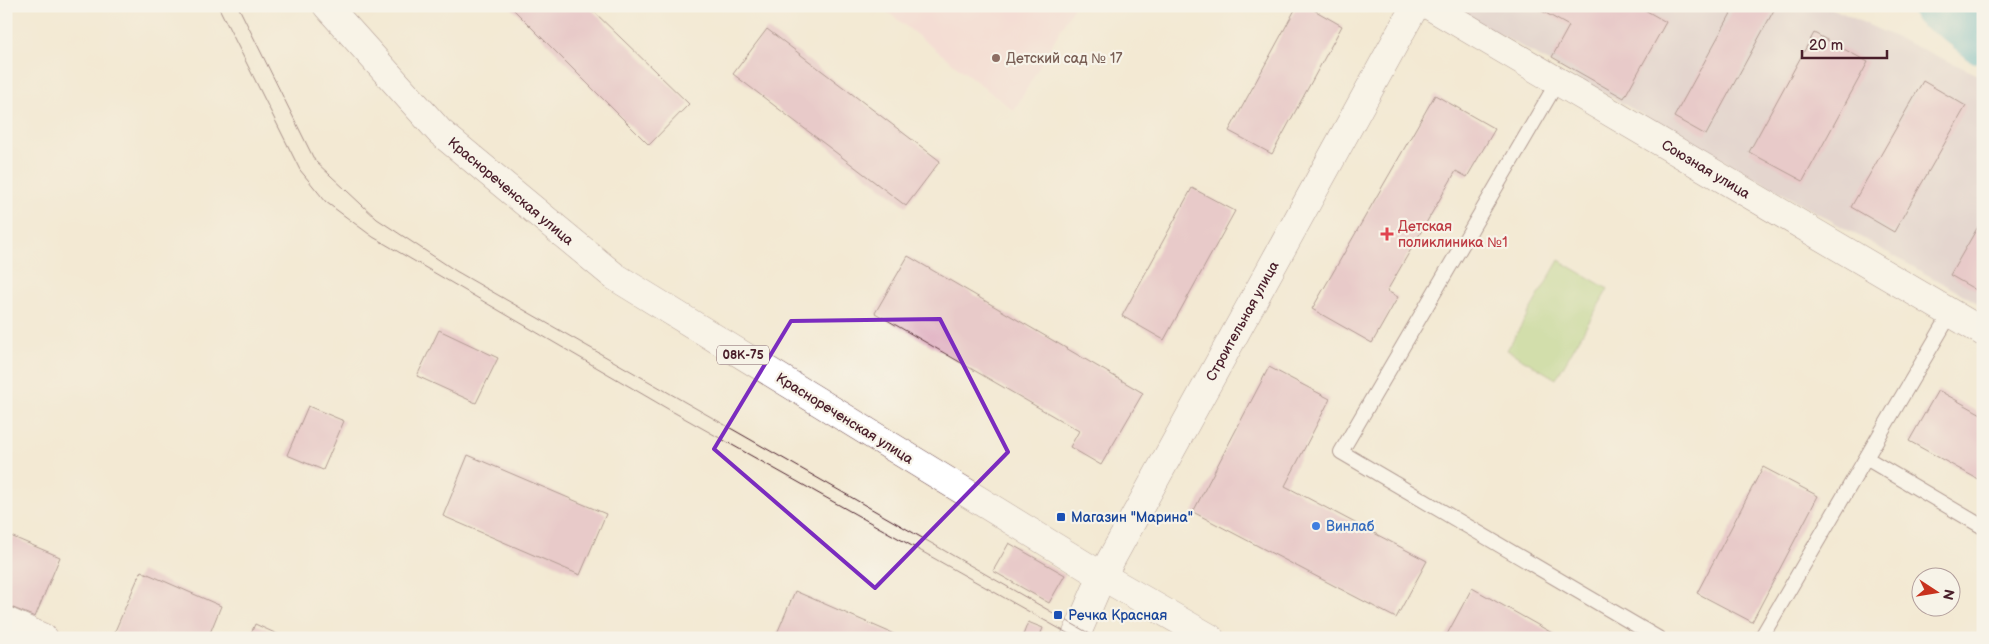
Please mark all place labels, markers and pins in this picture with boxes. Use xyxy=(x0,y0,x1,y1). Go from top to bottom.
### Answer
place label: Детский сад № 17 xyxy=(1006,50,1123,67)
marker: Детский сад № 17 xyxy=(990,52,1002,64)
place label: Детская поликлиника №1 xyxy=(1398,218,1508,251)
marker: Детская поликлиника №1 xyxy=(1380,227,1394,241)
place label: Магазин "Марина" xyxy=(1071,509,1193,526)
marker: Магазин "Марина" xyxy=(1055,511,1067,523)
place label: Винлаб xyxy=(1326,518,1375,535)
marker: Винлаб xyxy=(1310,520,1322,532)
place label: Речка Красная xyxy=(1068,607,1167,624)
marker: Речка Красная xyxy=(1052,609,1064,621)

